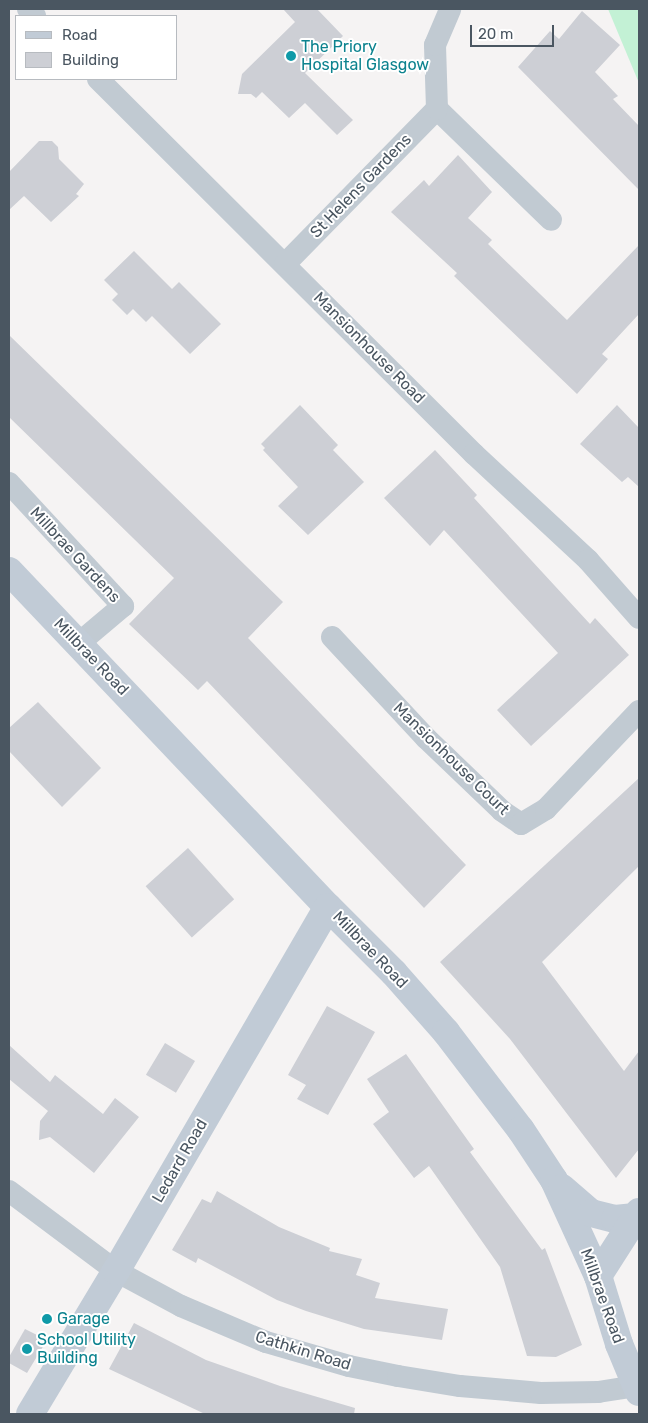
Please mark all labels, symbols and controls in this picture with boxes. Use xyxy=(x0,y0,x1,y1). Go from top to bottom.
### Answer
legend xyxy=(15,15,178,80)
scale bar xyxy=(473,15,557,47)
text: 20 m xyxy=(478,25,513,43)
text: Road xyxy=(62,26,98,44)
place label: The Priory Hospital Glasgow xyxy=(301,37,429,75)
marker: The Priory Hospital Glasgow xyxy=(285,50,297,62)
text: Building xyxy=(62,51,119,69)
street label: St Helens Gardens xyxy=(306,130,416,242)
street label: Mansionhouse Road xyxy=(309,288,429,408)
street label: Millbrae Gardens xyxy=(26,503,124,607)
street label: Millbrae Road xyxy=(50,615,132,699)
street label: Mansionhouse Court xyxy=(389,699,513,819)
street label: Millbrae Road xyxy=(329,908,411,992)
street label: Ledard Road xyxy=(148,1116,212,1206)
street label: Millbrae Road xyxy=(576,1246,628,1346)
place label: Garage xyxy=(57,1309,110,1329)
marker: Garage xyxy=(41,1313,53,1325)
street label: Cathkin Road xyxy=(253,1327,353,1375)
place label: School Utility Building xyxy=(37,1330,136,1368)
marker: School Utility Building xyxy=(21,1343,33,1355)

